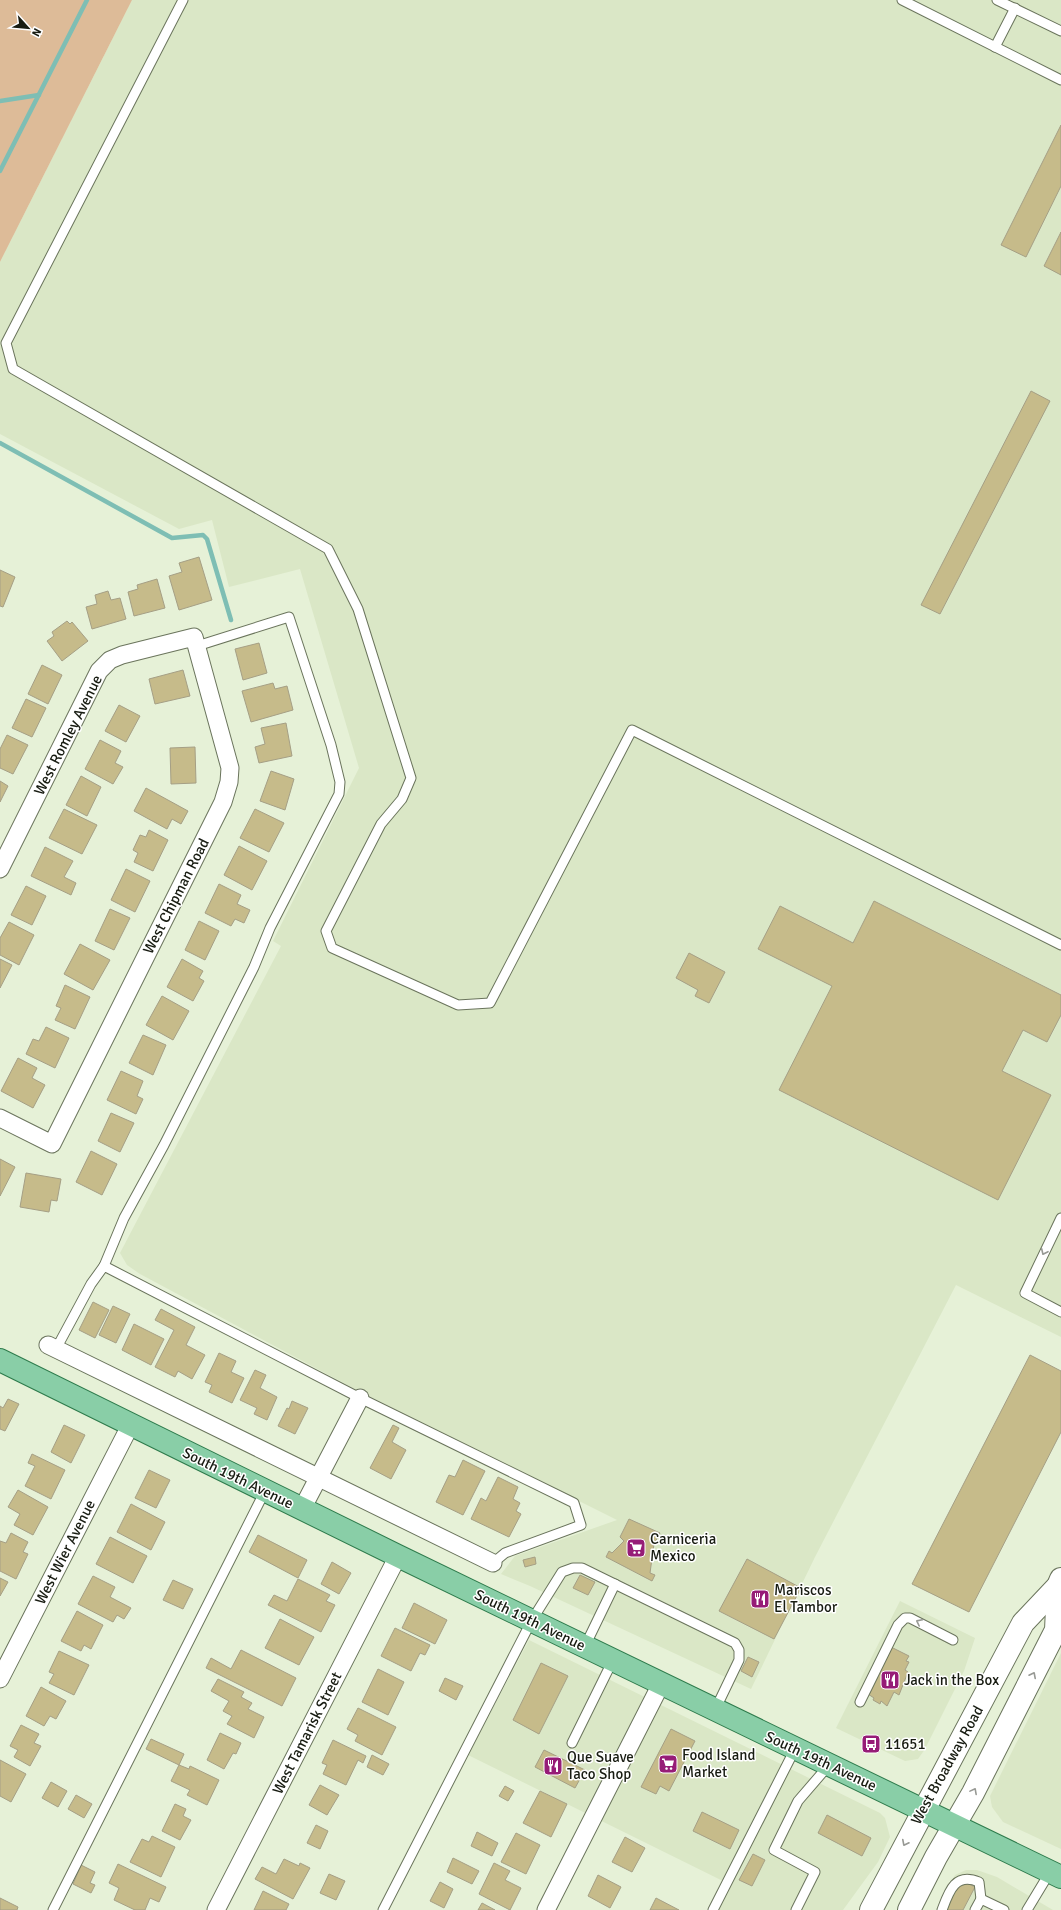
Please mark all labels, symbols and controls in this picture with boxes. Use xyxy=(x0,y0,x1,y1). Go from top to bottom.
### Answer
north arrow xyxy=(8,8,48,48)
text: N xyxy=(29,26,44,39)
street label: West Romley Avenue xyxy=(30,672,106,798)
street label: West Chipman Road xyxy=(139,835,213,957)
one-way arrow xyxy=(1040,1249,1048,1256)
street label: South 19th Avenue xyxy=(180,1443,296,1513)
street label: West Wier Avenue xyxy=(31,1497,99,1607)
place label: Carniceria Mexico xyxy=(650,1530,716,1565)
supermarket icon: Carniceria Mexico xyxy=(625,1537,647,1559)
place label: Mariscos El Tambor xyxy=(774,1581,838,1616)
street label: South 19th Avenue xyxy=(472,1585,588,1655)
restaurant icon: Mariscos El Tambor xyxy=(749,1588,771,1610)
one-way arrow xyxy=(915,1619,923,1627)
street label: West Tamarisk Street xyxy=(268,1669,346,1797)
restaurant icon: Jack in the Box xyxy=(879,1669,901,1691)
place label: Jack in the Box xyxy=(904,1671,999,1689)
one-way arrow xyxy=(1028,1671,1036,1679)
street label: West Broadway Road xyxy=(907,1703,987,1827)
street label: South 19th Avenue xyxy=(762,1727,880,1795)
bus stop icon: 11651 xyxy=(860,1733,882,1755)
place label: 11651 xyxy=(885,1735,926,1753)
place label: Food Island Market xyxy=(682,1746,755,1781)
place label: Que Suave Taco Shop xyxy=(567,1748,634,1783)
supermarket icon: Food Island Market xyxy=(657,1753,679,1775)
restaurant icon: Que Suave Taco Shop xyxy=(542,1755,564,1777)
one-way arrow xyxy=(970,1787,977,1795)
one-way arrow xyxy=(902,1839,910,1847)

